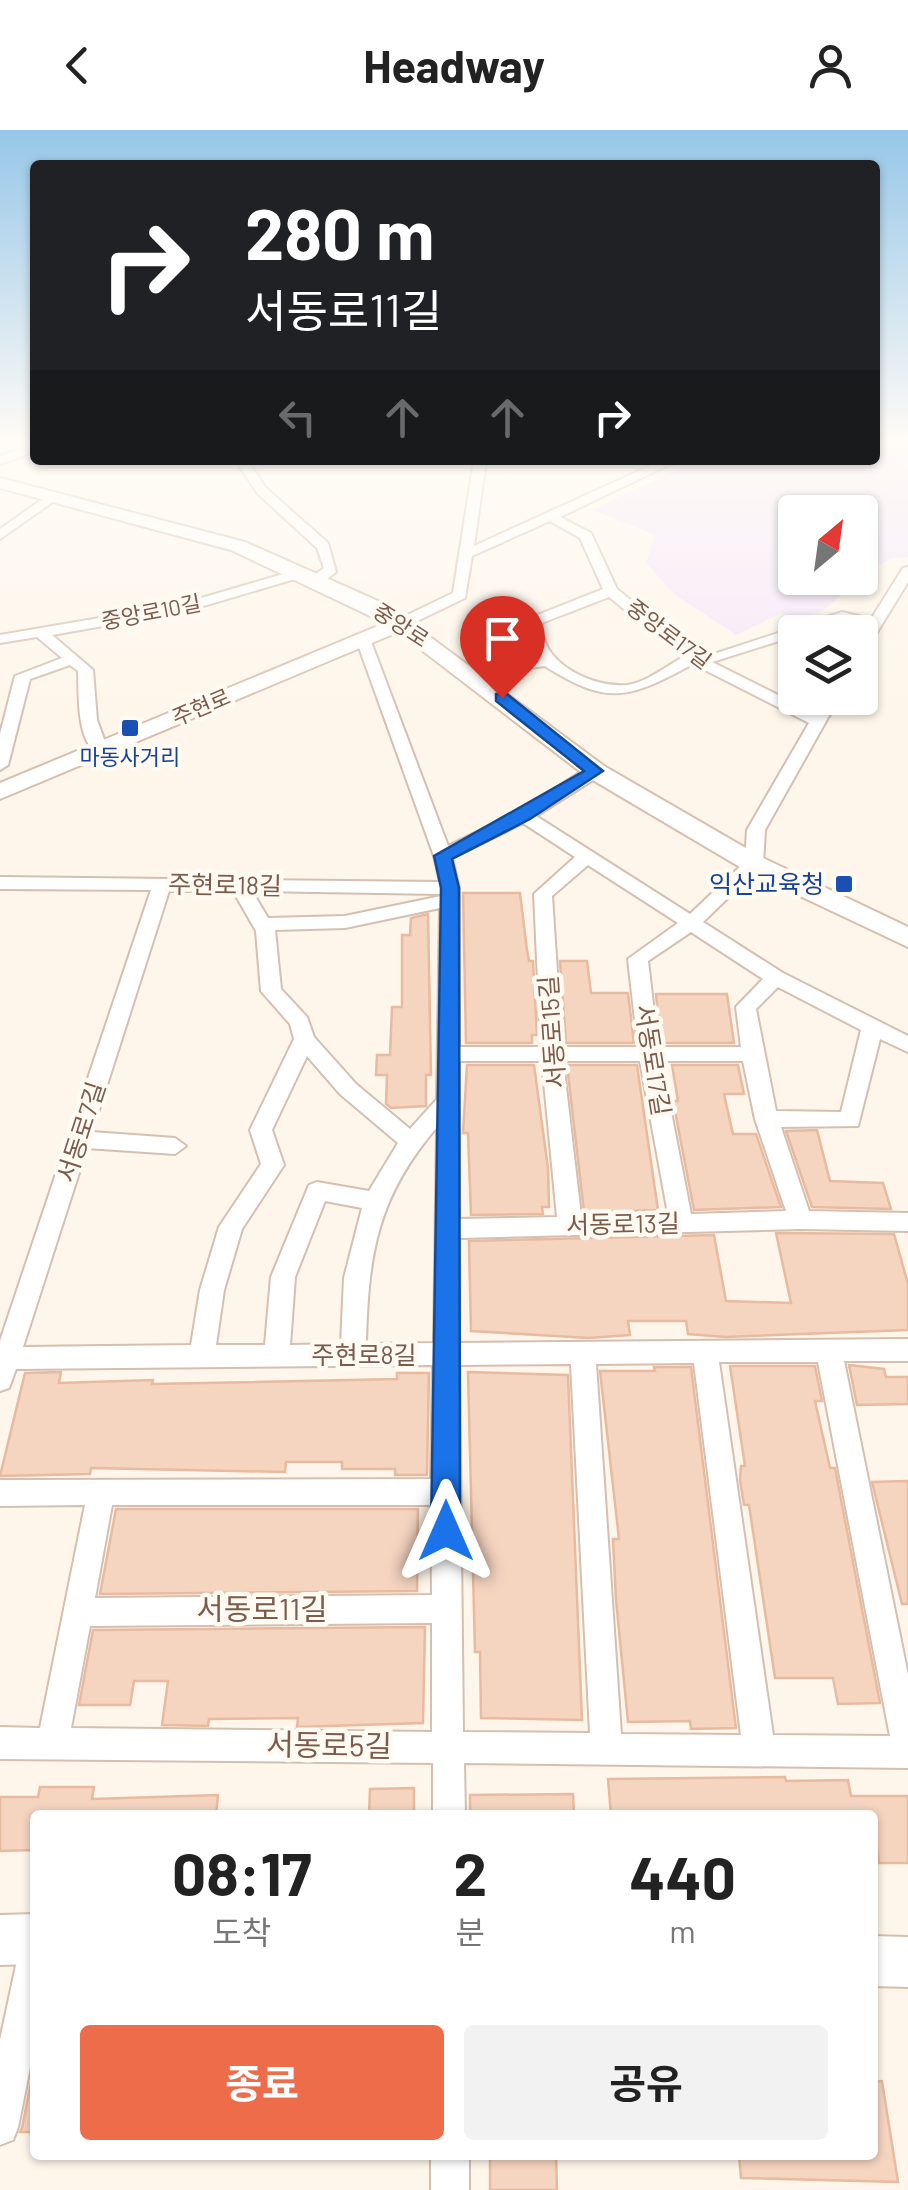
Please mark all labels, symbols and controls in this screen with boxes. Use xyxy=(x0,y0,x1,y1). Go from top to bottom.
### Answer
icon: back xyxy=(50,38,105,93)
text: Headway xyxy=(363,38,545,92)
icon: person xyxy=(803,38,858,93)
text: 280 m xyxy=(245,190,434,274)
icon: right xyxy=(80,200,210,330)
text: 서동로11길 xyxy=(245,282,442,336)
icon: left xyxy=(270,390,325,445)
icon: ahead xyxy=(375,390,430,445)
icon: ahead xyxy=(480,390,535,445)
icon: right xyxy=(585,390,640,445)
north arrow xyxy=(778,495,878,595)
map controls xyxy=(778,495,878,715)
street label: 중앙로10길 xyxy=(99,589,203,633)
street label: 중앙로17길 xyxy=(622,593,717,673)
pin xyxy=(460,596,545,699)
street label: 중앙로 xyxy=(369,597,434,652)
icon: arrive xyxy=(475,611,530,666)
button: layers xyxy=(778,615,878,715)
street label: 주현로 xyxy=(168,682,234,730)
marker: 마동사거리 xyxy=(119,717,141,739)
place label: 마동사거리 xyxy=(79,743,181,769)
street label: 주현로18길 xyxy=(168,868,282,900)
place label: 익산교육청 xyxy=(709,868,824,898)
marker: 익산교육청 xyxy=(833,873,855,895)
street label: 서동로15길 xyxy=(532,974,570,1090)
street label: 서동로17길 xyxy=(630,1002,678,1118)
street label: 서동로7길 xyxy=(50,1078,110,1186)
street label: 서동로13길 xyxy=(566,1207,680,1239)
street label: 주현로8길 xyxy=(311,1339,417,1369)
position arrow xyxy=(394,1479,498,1583)
street label: 서동로11길 xyxy=(196,1590,328,1626)
street label: 서동로5길 xyxy=(266,1725,392,1763)
text: 08:17 xyxy=(172,1836,312,1908)
text: 2 xyxy=(454,1836,487,1908)
text: 440 xyxy=(629,1840,736,1912)
text: m xyxy=(669,1911,696,1949)
text: 도착 xyxy=(212,1912,271,1950)
text: 분 xyxy=(456,1912,485,1950)
button: 종료 xyxy=(80,2025,444,2140)
button: 공유 xyxy=(464,2025,828,2140)

